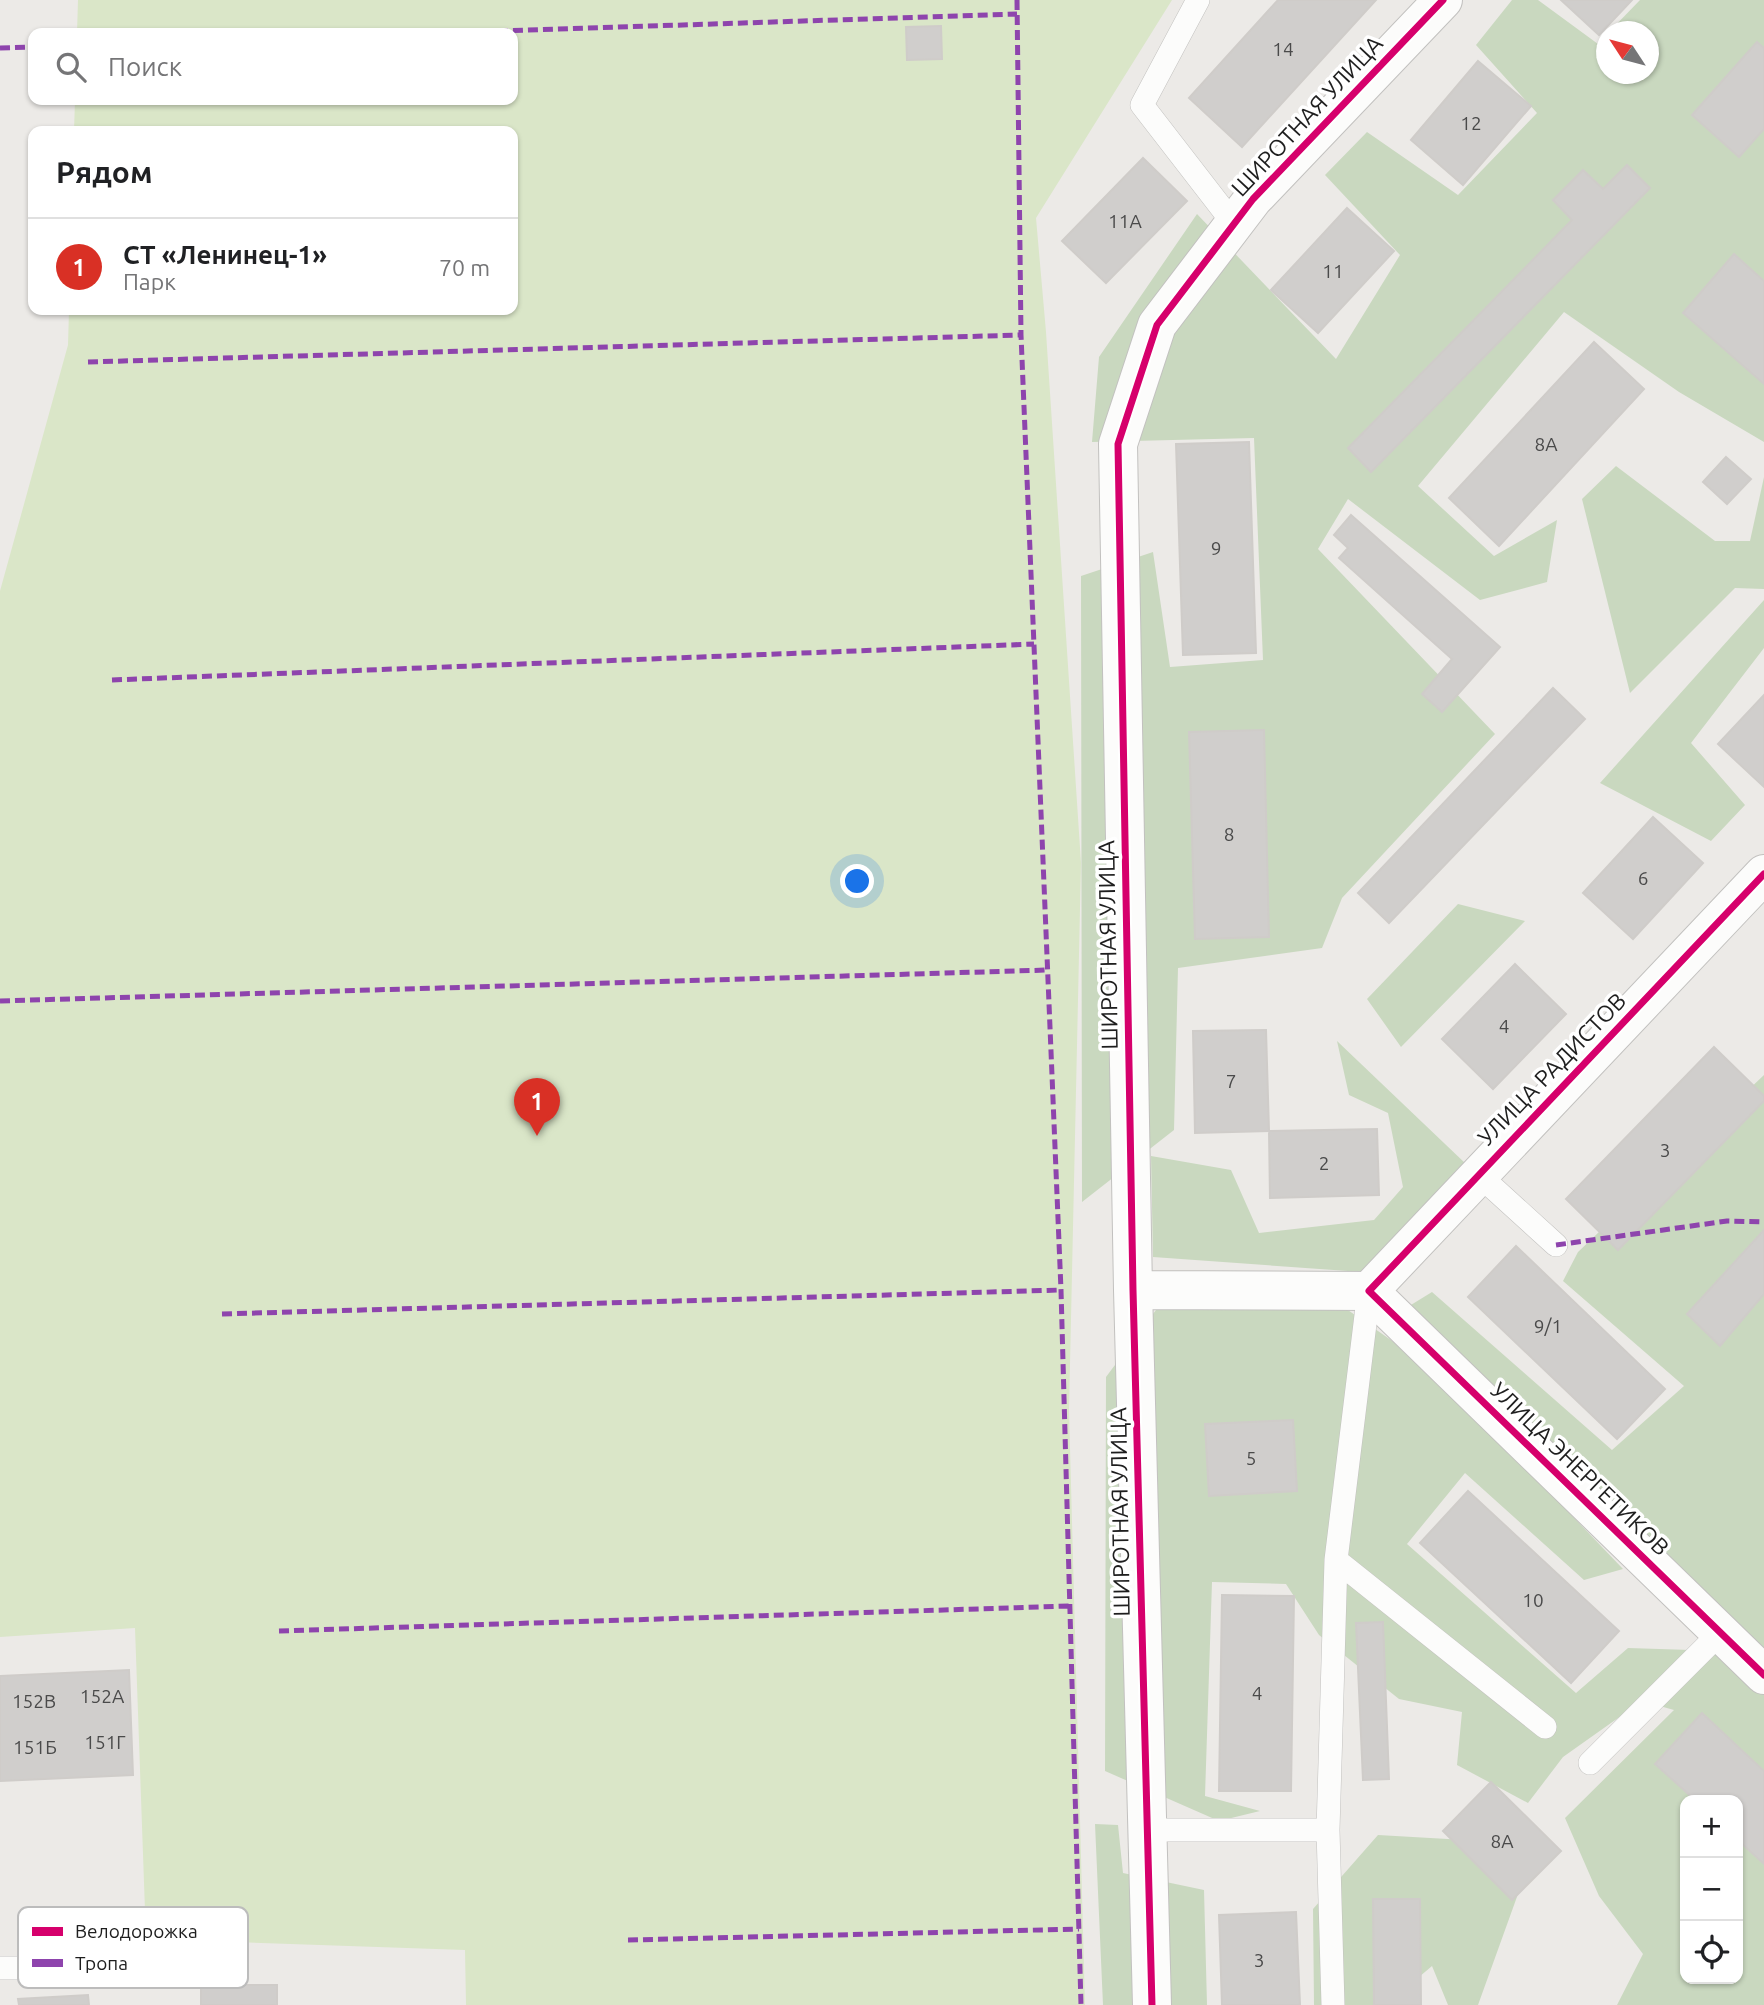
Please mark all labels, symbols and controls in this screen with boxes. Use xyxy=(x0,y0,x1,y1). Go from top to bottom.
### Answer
north arrow xyxy=(1596,21,1659,84)
search box xyxy=(28,28,518,105)
street label: ШИРОТНАЯ УЛИЦА xyxy=(1226,30,1387,201)
house number: 14 xyxy=(1272,38,1294,60)
icon: search xyxy=(52,48,90,86)
text: Поиск xyxy=(108,52,182,81)
house number: 12 xyxy=(1460,112,1482,134)
text: Рядом xyxy=(56,155,152,189)
house number: 11А xyxy=(1108,210,1143,232)
text: СТ «Ленинец-1» xyxy=(123,240,327,269)
text: 1 xyxy=(73,255,85,280)
text: 70 m xyxy=(439,255,490,280)
house number: 11 xyxy=(1322,260,1344,282)
text: Парк xyxy=(123,269,176,294)
house number: 8А xyxy=(1534,433,1558,455)
house number: 9 xyxy=(1211,537,1221,559)
house number: 8 xyxy=(1224,823,1234,845)
street label: ШИРОТНАЯ УЛИЦА xyxy=(1093,840,1122,1050)
your location xyxy=(840,864,874,898)
house number: 6 xyxy=(1638,867,1648,889)
street label: УЛИЦА РАДИСТОВ xyxy=(1473,988,1631,1150)
house number: 4 xyxy=(1499,1015,1509,1037)
house number: 7 xyxy=(1226,1070,1236,1092)
pin: 1 xyxy=(514,1078,560,1136)
house number: 3 xyxy=(1660,1139,1670,1161)
house number: 2 xyxy=(1319,1152,1329,1174)
house number: 9/1 xyxy=(1534,1315,1562,1337)
street label: УЛИЦА ЭНЕРГЕТИКОВ xyxy=(1486,1377,1674,1560)
street label: ШИРОТНАЯ УЛИЦА xyxy=(1105,1407,1134,1617)
house number: 5 xyxy=(1246,1447,1256,1469)
house number: 10 xyxy=(1522,1589,1544,1611)
house number: 4 xyxy=(1252,1682,1262,1704)
house number: 152А xyxy=(80,1685,125,1707)
house number: 152В xyxy=(12,1690,56,1712)
house number: 151Г xyxy=(84,1731,126,1753)
house number: 151Б xyxy=(13,1736,57,1758)
map controls xyxy=(1680,1795,1743,1984)
button: + xyxy=(1680,1795,1743,1858)
house number: 8А xyxy=(1490,1830,1514,1852)
button: − xyxy=(1680,1858,1743,1921)
legend xyxy=(18,1907,248,1988)
text: Велодорожка xyxy=(75,1920,198,1942)
button: locate xyxy=(1680,1921,1743,1984)
house number: 3 xyxy=(1254,1949,1264,1971)
text: Тропа xyxy=(75,1952,128,1974)

